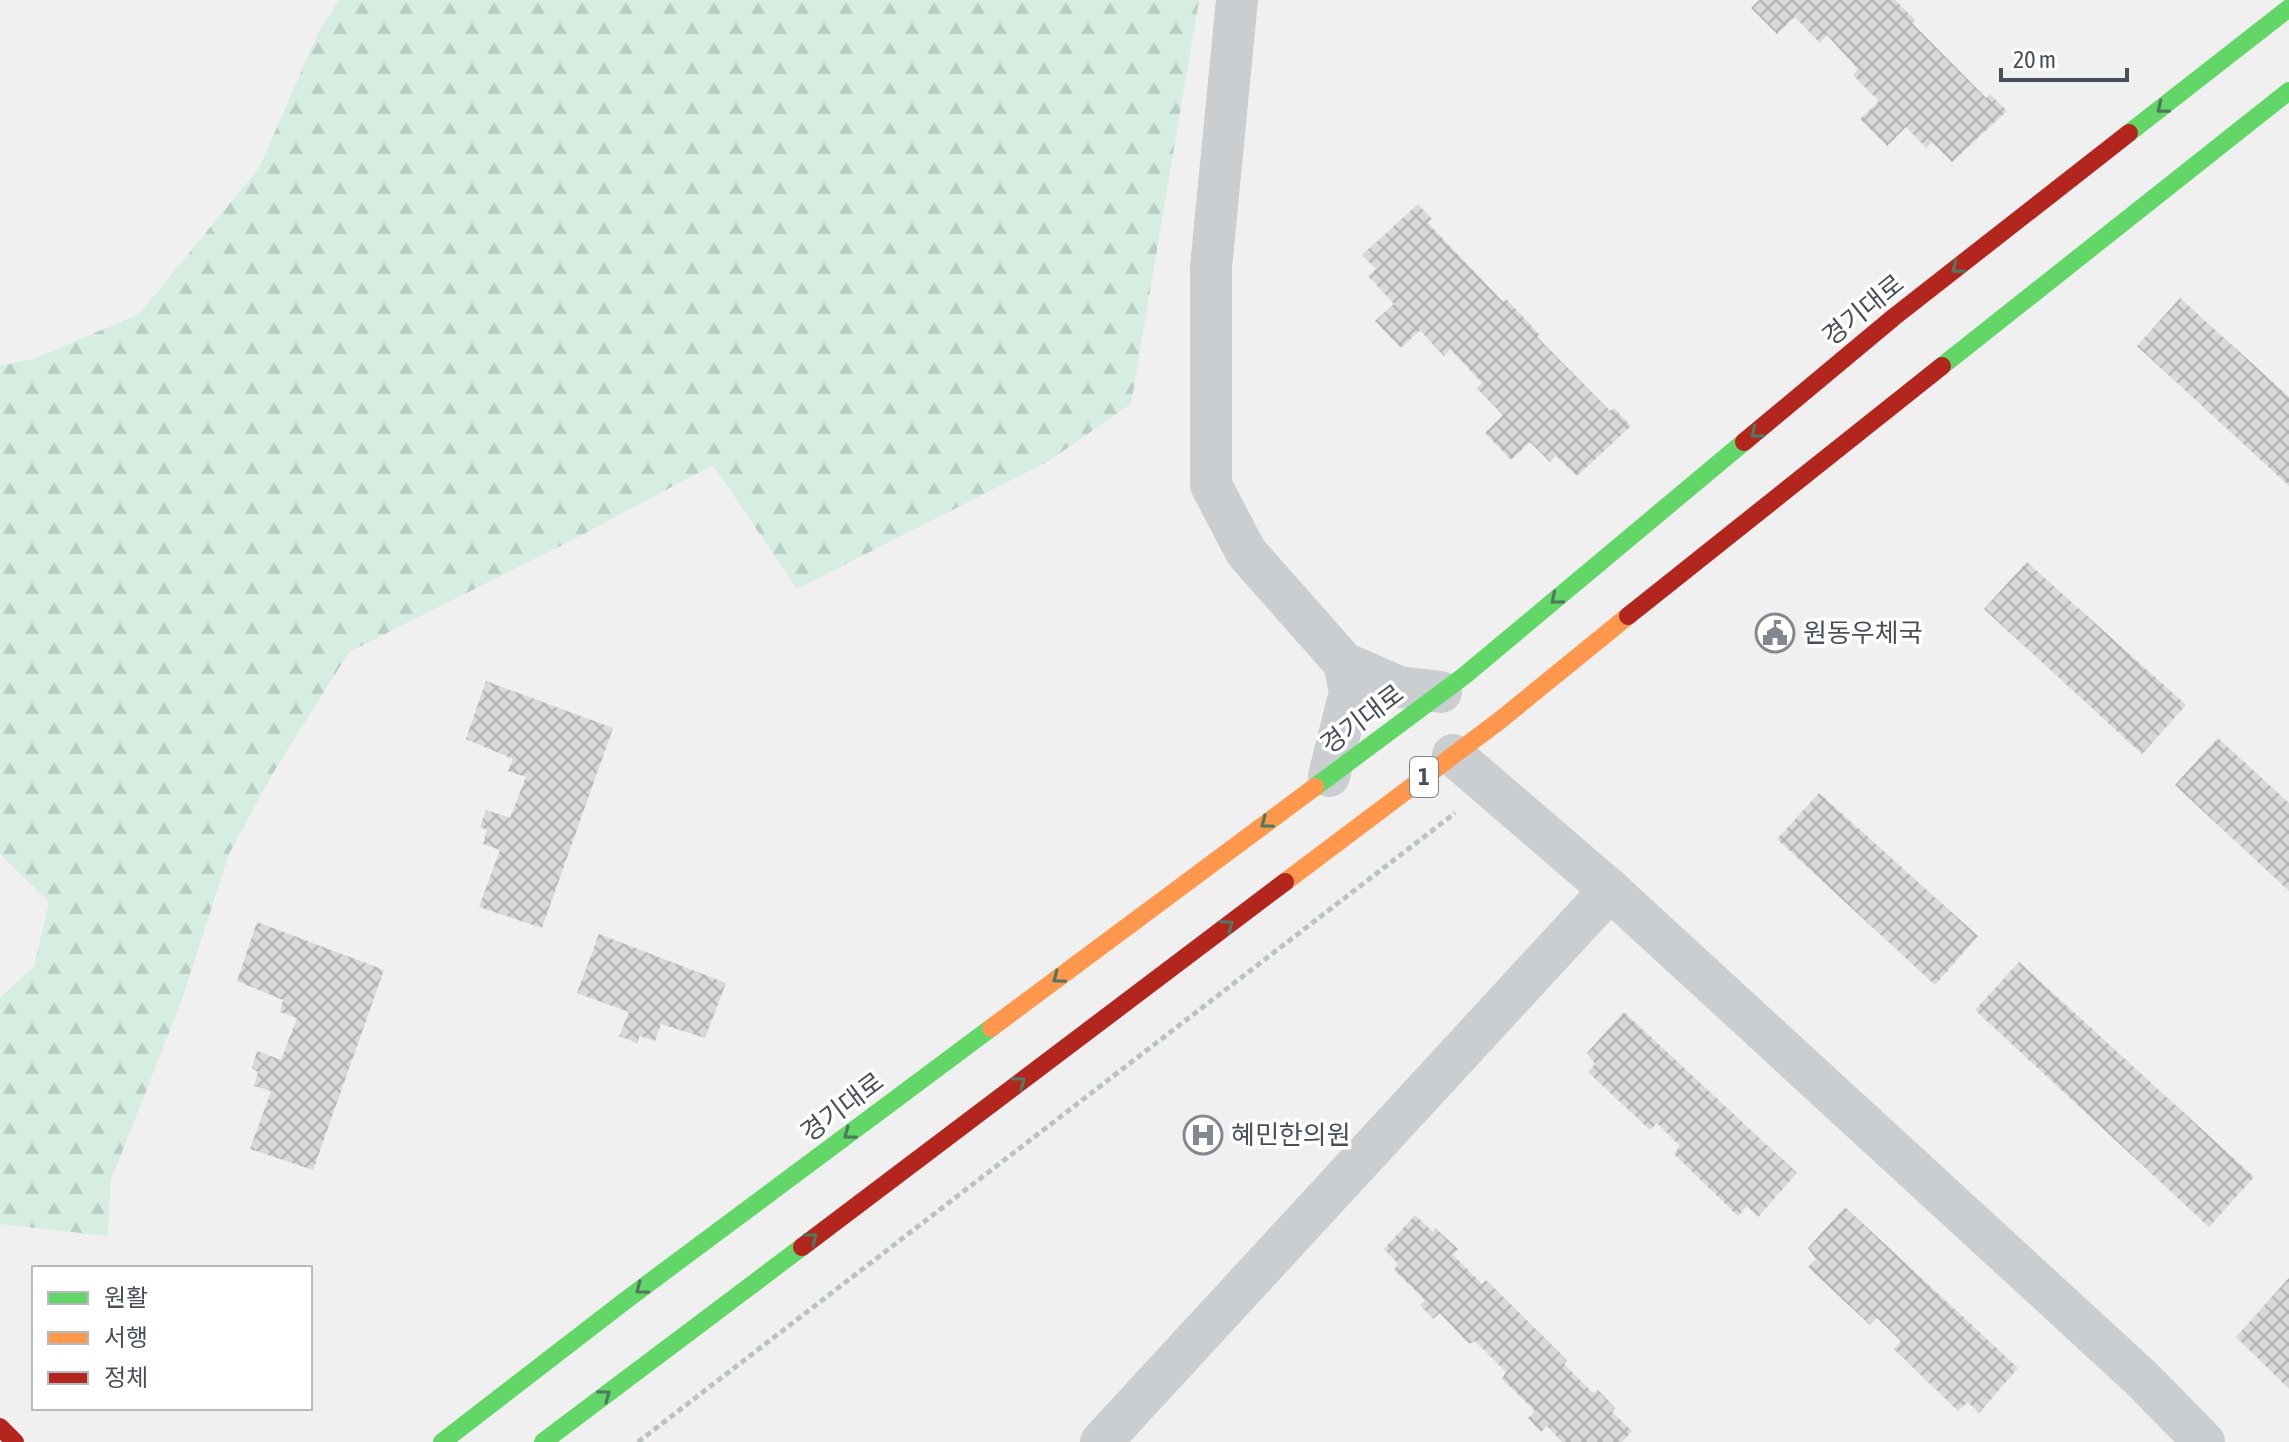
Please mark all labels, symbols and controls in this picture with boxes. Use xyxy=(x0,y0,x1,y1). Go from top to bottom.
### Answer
scale bar xyxy=(2001,32,2127,82)
text: 20 m xyxy=(2013,46,2056,73)
one-way arrow xyxy=(2156,98,2171,112)
one-way arrow xyxy=(1952,258,1966,273)
street label: 경기대로 xyxy=(1816,268,1910,352)
one-way arrow xyxy=(1751,423,1765,438)
one-way arrow xyxy=(1551,589,1565,604)
public building icon: 원동우체국 xyxy=(1754,612,1796,654)
place label: 원동우체국 xyxy=(1803,618,1923,648)
street label: 경기대로 xyxy=(1315,678,1409,760)
road number: 1 xyxy=(1410,757,1438,797)
one-way arrow xyxy=(1261,813,1275,827)
one-way arrow xyxy=(1219,921,1233,935)
one-way arrow xyxy=(1052,969,1067,983)
street label: 경기대로 xyxy=(795,1066,889,1148)
one-way arrow xyxy=(1011,1077,1026,1091)
hospital icon: 혜민한의원 xyxy=(1182,1114,1224,1156)
place label: 혜민한의원 xyxy=(1231,1120,1351,1150)
one-way arrow xyxy=(844,1124,858,1138)
one-way arrow xyxy=(803,1233,818,1248)
legend xyxy=(32,1266,312,1410)
one-way arrow xyxy=(635,1279,650,1294)
text: 원활 xyxy=(104,1284,148,1311)
text: 서행 xyxy=(104,1324,148,1351)
text: 정체 xyxy=(104,1364,148,1391)
one-way arrow xyxy=(596,1390,611,1404)

